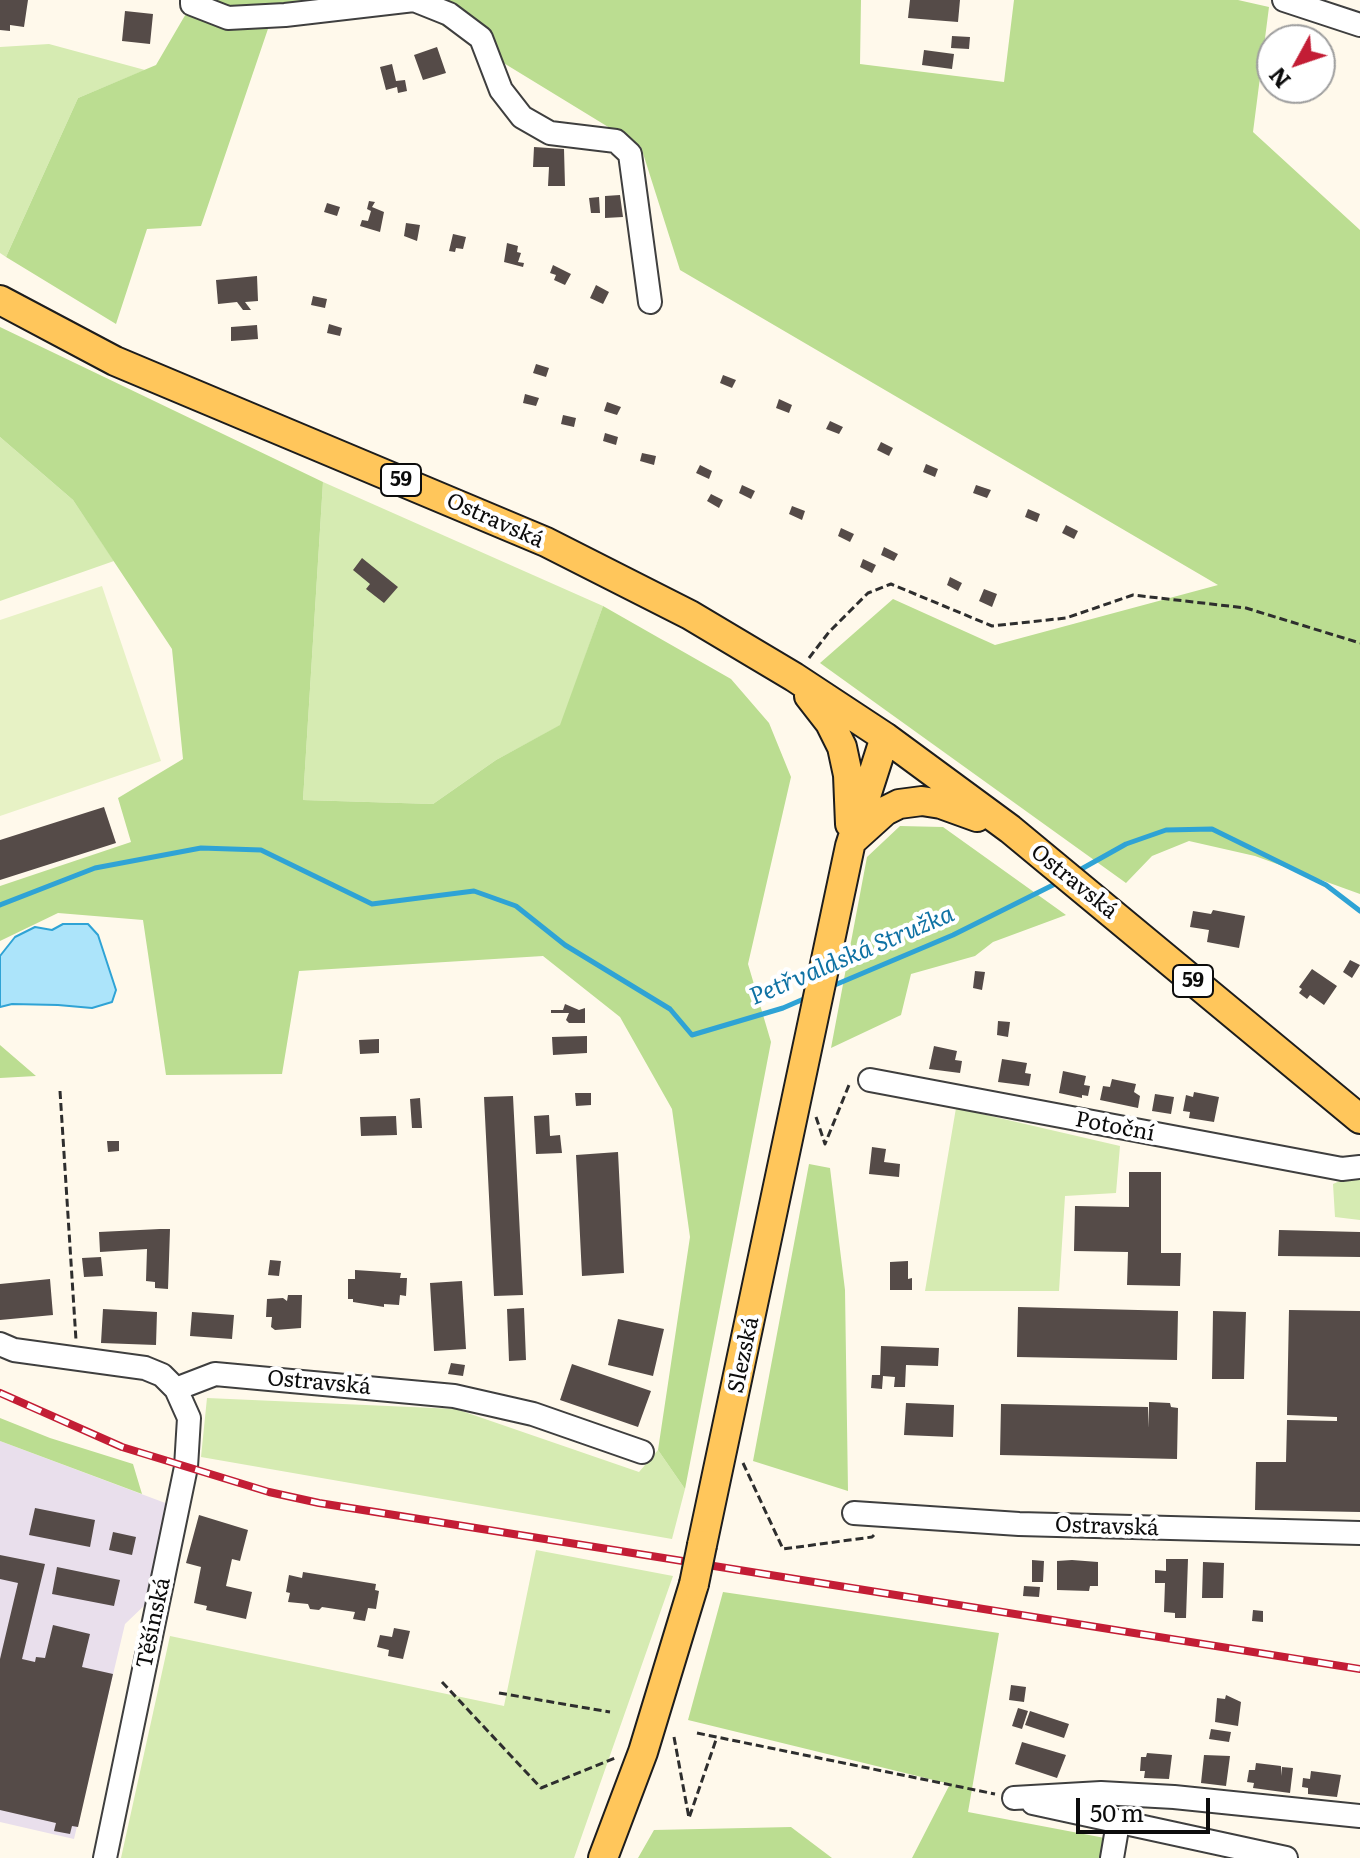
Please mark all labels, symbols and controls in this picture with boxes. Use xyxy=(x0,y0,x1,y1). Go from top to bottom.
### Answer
north arrow xyxy=(1256,24,1336,104)
text: N xyxy=(1260,61,1297,96)
road number: 59 xyxy=(381,464,421,496)
street label: Ostravská xyxy=(442,488,548,554)
street label: Ostravská xyxy=(1025,839,1123,925)
water label: Petřvaldská Stružka xyxy=(746,900,958,1012)
road number: 59 xyxy=(1173,965,1213,997)
street label: Potoční xyxy=(1073,1106,1157,1148)
street label: Slezská xyxy=(723,1314,765,1396)
street label: Ostravská xyxy=(266,1365,372,1401)
street label: Ostravská xyxy=(1055,1512,1159,1542)
street label: Těšínská xyxy=(131,1575,177,1671)
scale bar xyxy=(1080,1782,1214,1832)
text: 50 m xyxy=(1090,1794,1144,1829)

